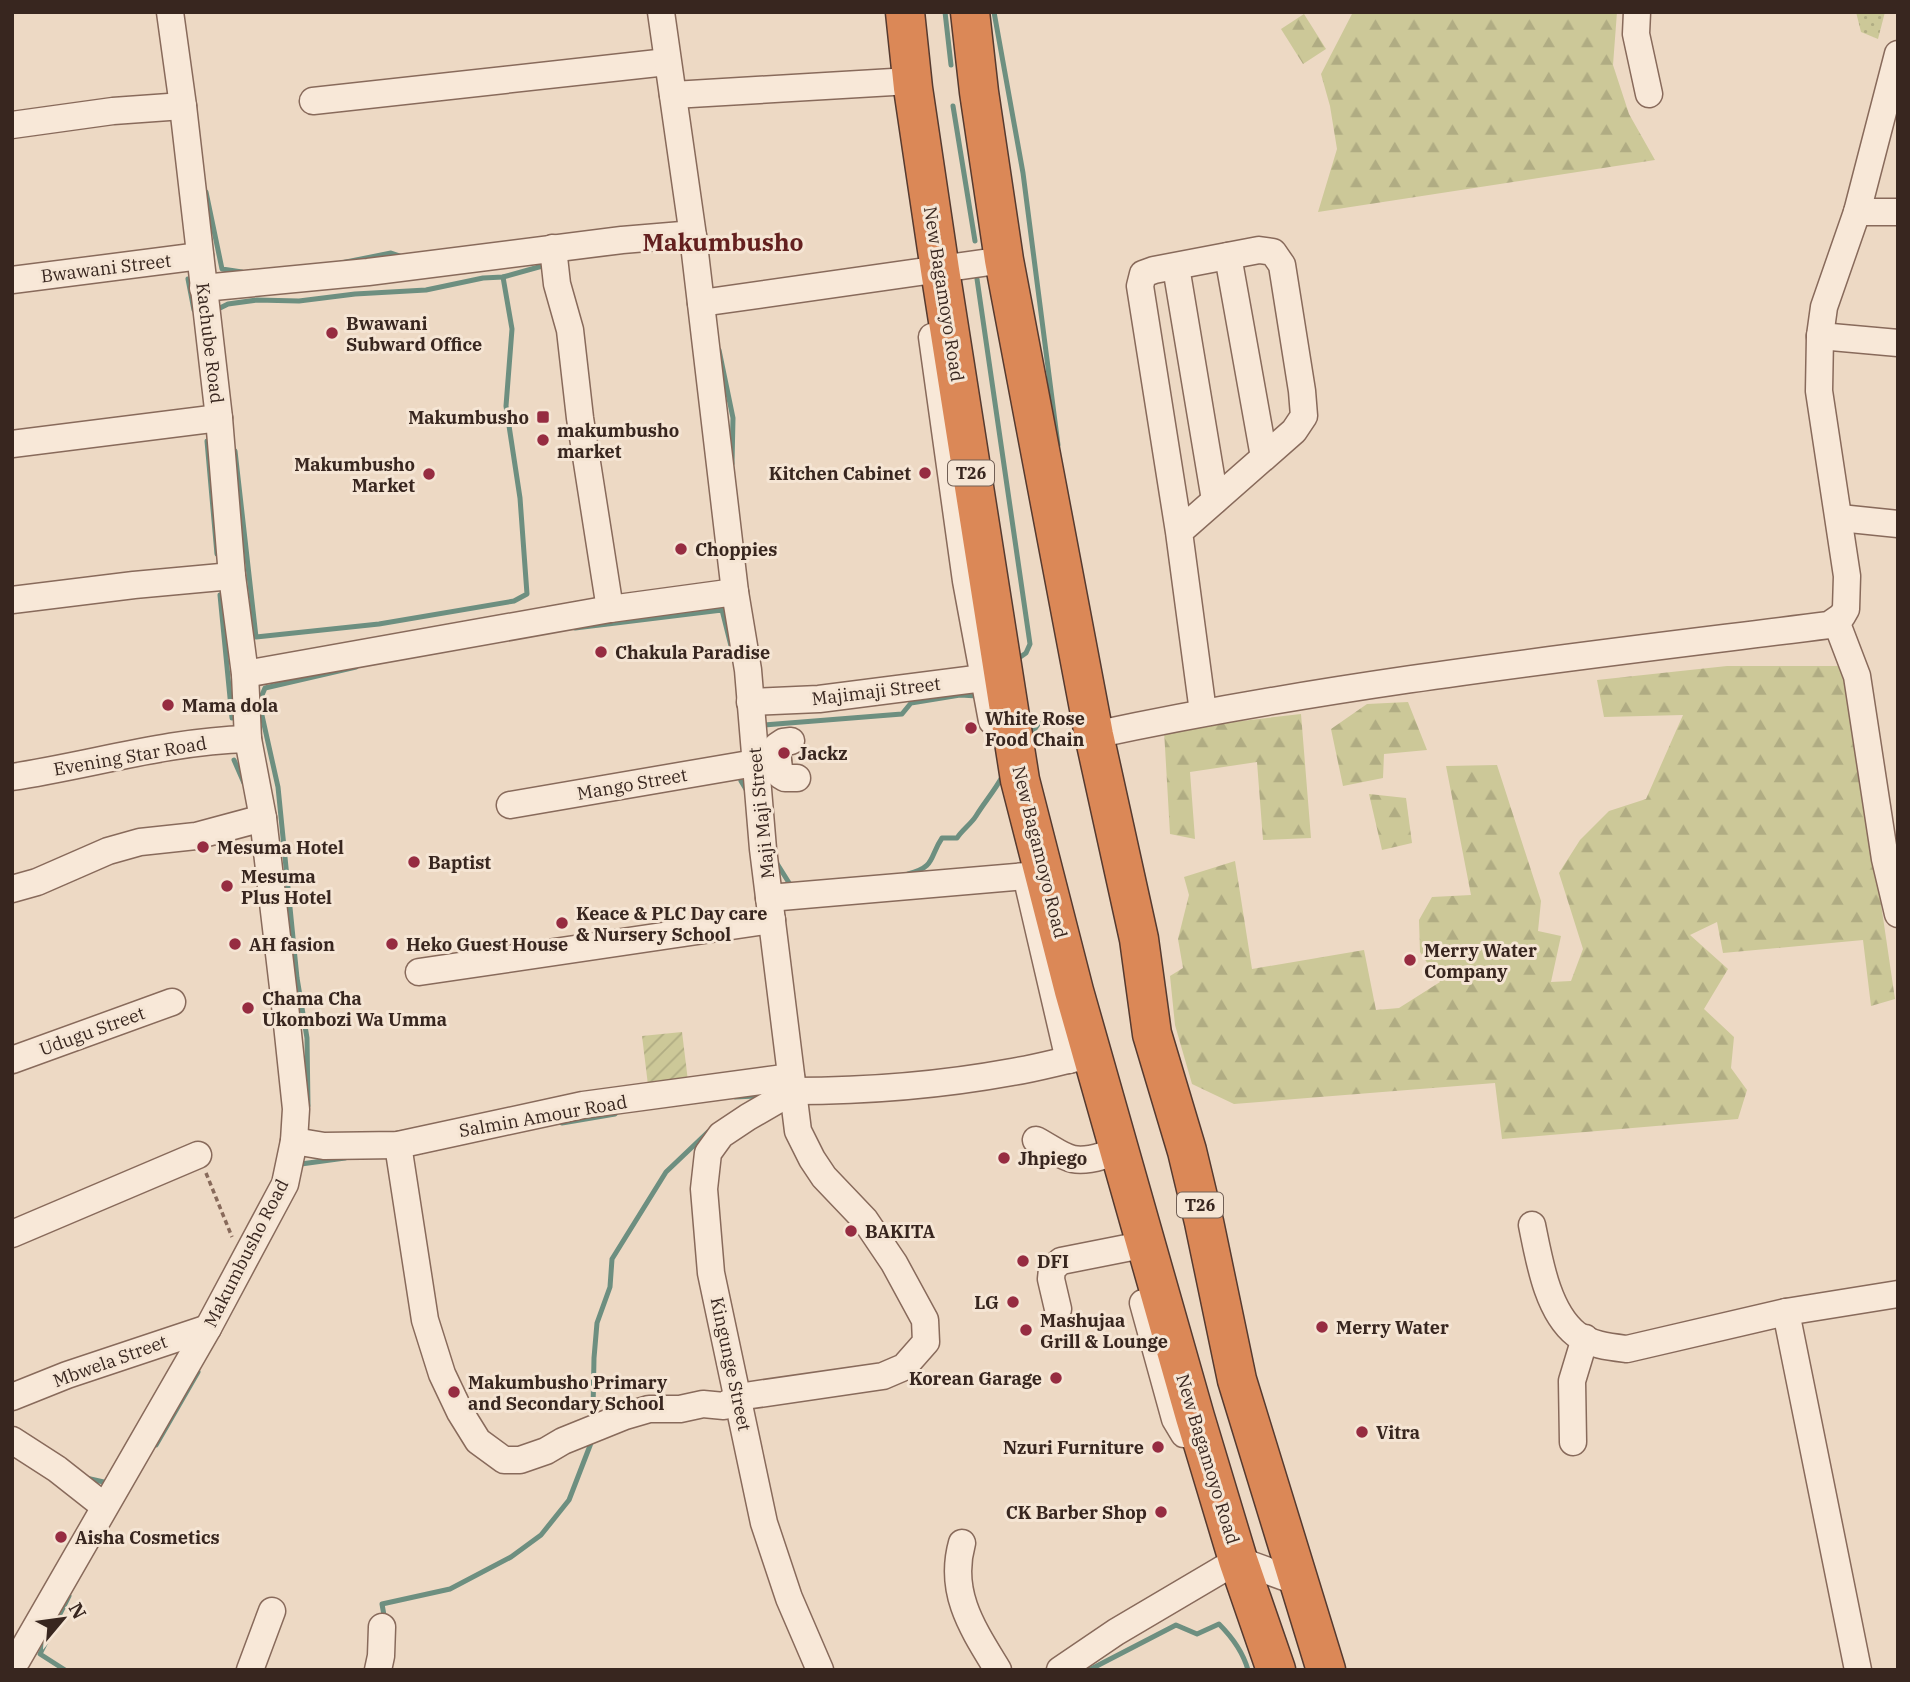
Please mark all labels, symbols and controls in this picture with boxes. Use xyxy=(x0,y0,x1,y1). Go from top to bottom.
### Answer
street label: New Bagamoyo Road xyxy=(919,205,969,383)
district label: Makumbusho xyxy=(642,226,804,258)
street label: Bwawani Street xyxy=(40,249,172,287)
street label: Kachube Road xyxy=(191,281,229,405)
place label: Bwawani Subward Office xyxy=(346,312,482,356)
marker: Bwawani Subward Office xyxy=(324,325,340,341)
place label: Makumbusho xyxy=(408,406,529,429)
marker: Makumbusho xyxy=(535,409,551,425)
place label: makumbusho market xyxy=(557,419,679,463)
marker: makumbusho market xyxy=(535,432,551,448)
place label: Makumbusho Market xyxy=(294,453,415,497)
road number: T26 xyxy=(948,460,994,486)
place label: Kitchen Cabinet xyxy=(769,462,911,485)
marker: Kitchen Cabinet xyxy=(917,465,933,481)
marker: Makumbusho Market xyxy=(421,466,437,482)
place label: Choppies xyxy=(695,538,777,561)
marker: Choppies xyxy=(673,541,689,557)
place label: Chakula Paradise xyxy=(615,641,770,664)
marker: Chakula Paradise xyxy=(593,644,609,660)
street label: Majimaji Street xyxy=(810,672,942,710)
place label: Mama dola xyxy=(182,694,278,717)
marker: Mama dola xyxy=(160,697,176,713)
place label: White Rose Food Chain xyxy=(985,707,1085,751)
marker: White Rose Food Chain xyxy=(963,720,979,736)
street label: Evening Star Road xyxy=(52,731,208,781)
place label: Jackz xyxy=(798,742,848,765)
marker: Jackz xyxy=(776,745,792,761)
street label: Maji Maji Street xyxy=(743,746,779,880)
street label: Mango Street xyxy=(575,763,689,805)
street label: New Bagamoyo Road xyxy=(1007,763,1073,941)
place label: Mesuma Hotel xyxy=(217,836,344,859)
marker: Mesuma Hotel xyxy=(195,839,211,855)
place label: Baptist xyxy=(428,851,491,874)
marker: Baptist xyxy=(406,854,422,870)
place label: Mesuma Plus Hotel xyxy=(241,865,332,909)
marker: Mesuma Plus Hotel xyxy=(219,878,235,894)
place label: Keace & PLC Day care & Nursery School xyxy=(576,902,768,946)
marker: Keace & PLC Day care & Nursery School xyxy=(554,915,570,931)
place label: AH fasion xyxy=(249,933,335,956)
place label: Heko Guest House xyxy=(406,933,568,956)
marker: AH fasion xyxy=(227,936,243,952)
marker: Heko Guest House xyxy=(384,936,400,952)
place label: Merry Water Company xyxy=(1424,939,1537,983)
marker: Merry Water Company xyxy=(1402,952,1418,968)
place label: Chama Cha Ukombozi Wa Umma xyxy=(262,987,447,1031)
marker: Chama Cha Ukombozi Wa Umma xyxy=(240,1000,256,1016)
street label: Udugu Street xyxy=(36,1001,148,1061)
street label: Salmin Amour Road xyxy=(457,1090,629,1142)
place label: Jhpiego xyxy=(1018,1147,1087,1170)
marker: Jhpiego xyxy=(996,1150,1012,1166)
street label: Makumbusho Road xyxy=(199,1175,293,1331)
road number: T26 xyxy=(1177,1192,1223,1218)
place label: BAKITA xyxy=(865,1220,935,1243)
marker: BAKITA xyxy=(843,1223,859,1239)
place label: DFI xyxy=(1037,1250,1069,1273)
marker: DFI xyxy=(1015,1253,1031,1269)
place label: LG xyxy=(974,1291,999,1314)
marker: LG xyxy=(1005,1294,1021,1310)
street label: Kingunge Street xyxy=(706,1295,756,1433)
place label: Mashujaa Grill & Lounge xyxy=(1040,1309,1168,1353)
place label: Merry Water xyxy=(1336,1316,1449,1339)
marker: Merry Water xyxy=(1314,1319,1330,1335)
marker: Mashujaa Grill & Lounge xyxy=(1018,1322,1034,1338)
street label: Mbwela Street xyxy=(50,1330,170,1392)
place label: Korean Garage xyxy=(909,1367,1042,1390)
marker: Korean Garage xyxy=(1048,1370,1064,1386)
place label: Makumbusho Primary and Secondary School xyxy=(468,1371,668,1415)
street label: New Bagamoyo Road xyxy=(1171,1371,1245,1547)
marker: Makumbusho Primary and Secondary School xyxy=(446,1384,462,1400)
place label: Vitra xyxy=(1376,1421,1420,1444)
marker: Vitra xyxy=(1354,1424,1370,1440)
place label: Nzuri Furniture xyxy=(1003,1436,1144,1459)
marker: Nzuri Furniture xyxy=(1150,1439,1166,1455)
place label: CK Barber Shop xyxy=(1006,1501,1147,1524)
marker: CK Barber Shop xyxy=(1153,1504,1169,1520)
place label: Aisha Cosmetics xyxy=(75,1526,220,1549)
marker: Aisha Cosmetics xyxy=(53,1529,69,1545)
north arrow xyxy=(28,1584,98,1654)
text: N xyxy=(64,1598,92,1623)

